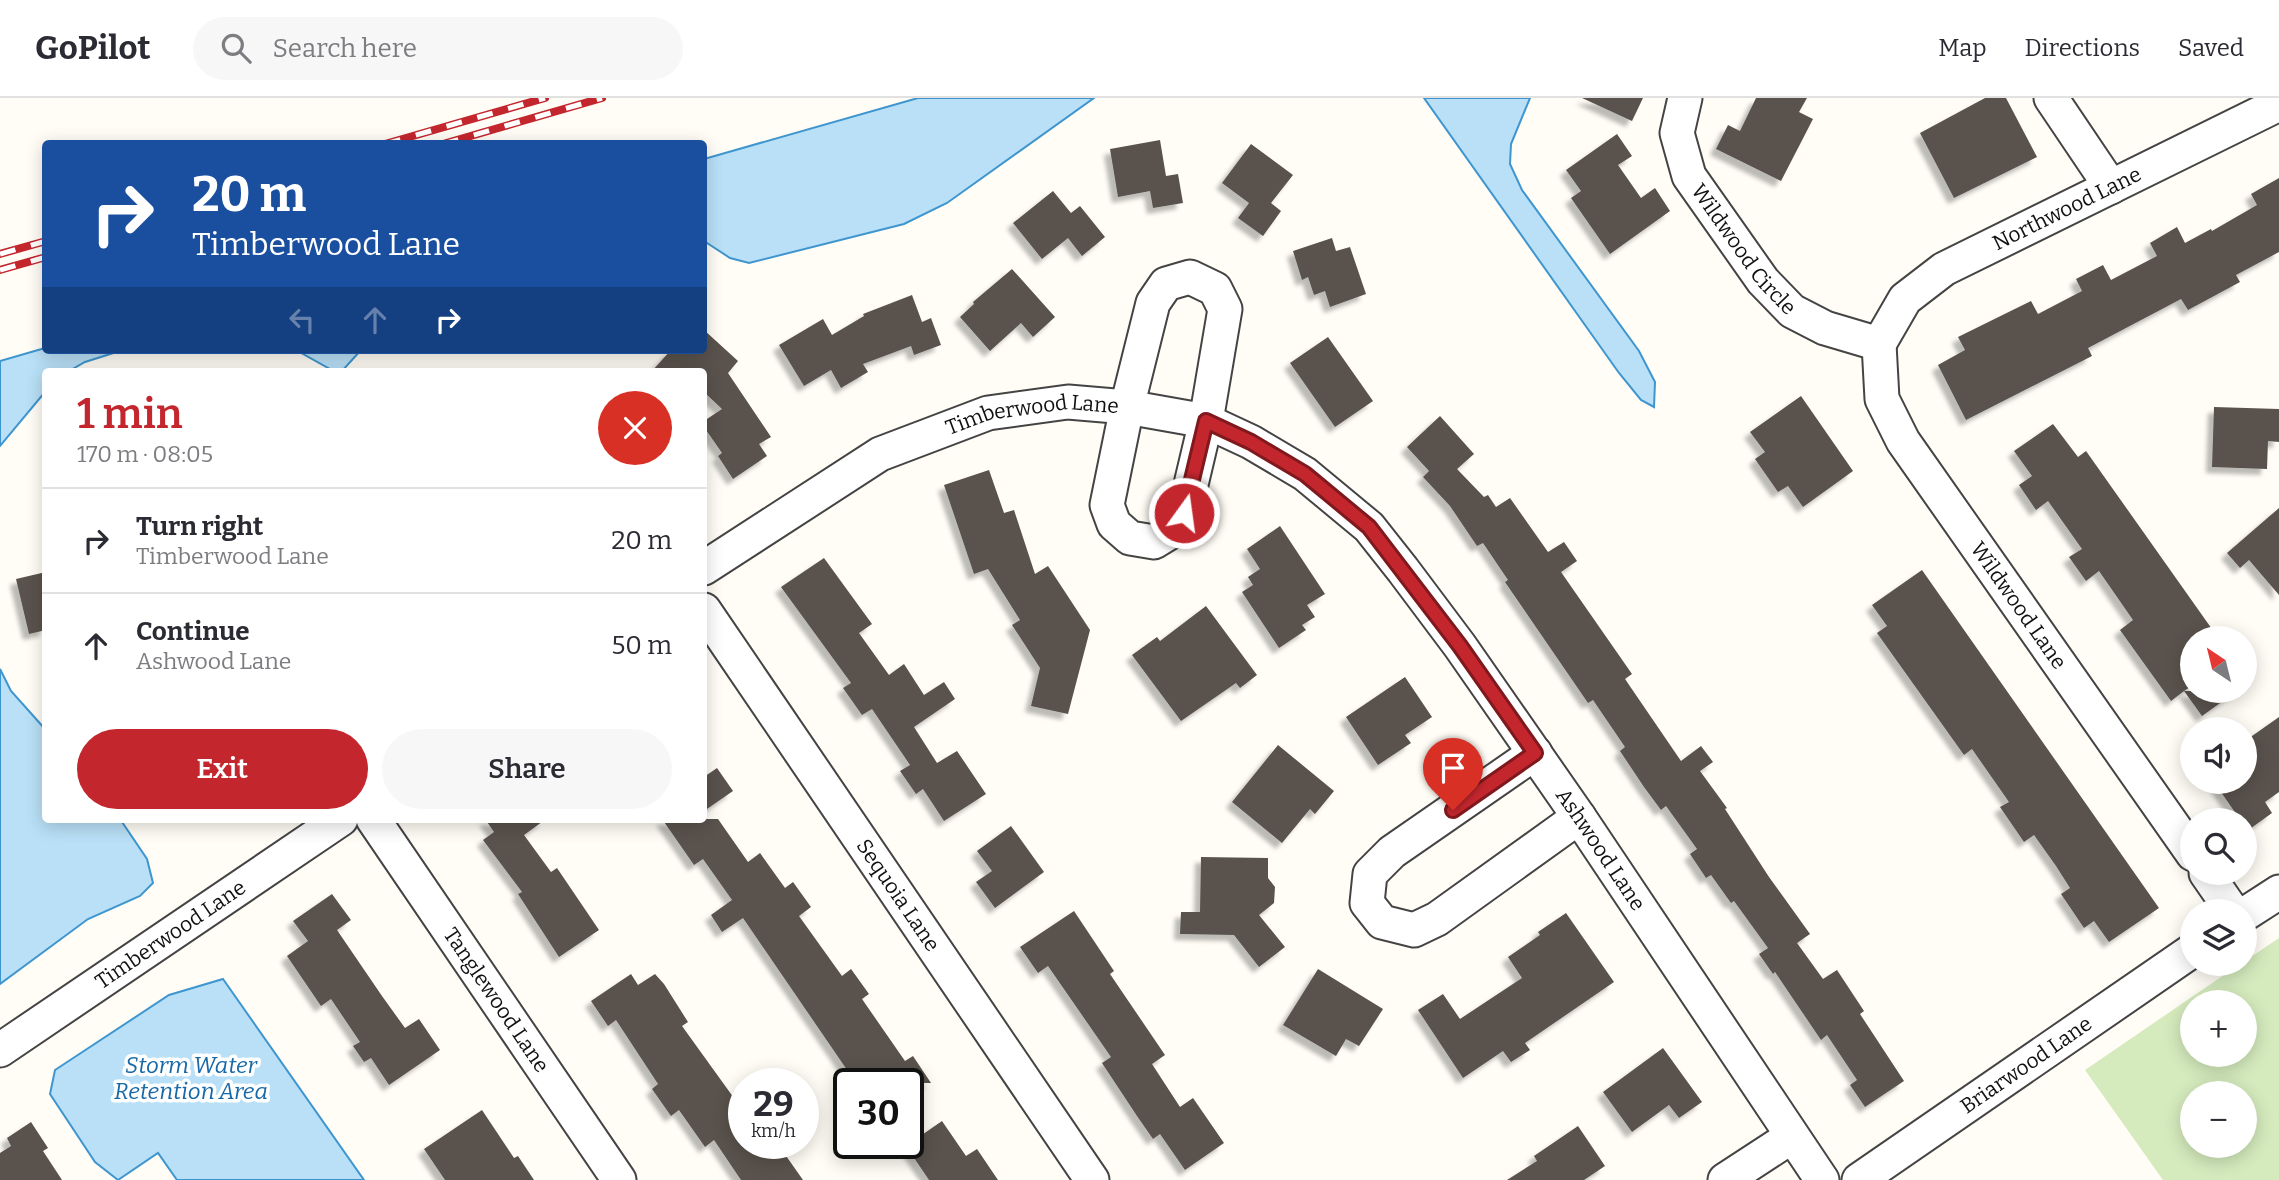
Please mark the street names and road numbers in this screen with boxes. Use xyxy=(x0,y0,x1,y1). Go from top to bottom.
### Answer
street label: Northwood Lane xyxy=(1988,161,2145,256)
street label: Wildwood Circle xyxy=(1686,179,1802,320)
street label: Timberwood Lane xyxy=(942,389,1120,441)
street label: Wildwood Lane xyxy=(1965,537,2072,674)
street label: Ashwood Lane xyxy=(1550,783,1651,916)
street label: Sequoia Lane xyxy=(851,834,946,956)
street label: Timberwood Lane xyxy=(90,874,251,995)
street label: Tanglewood Lane xyxy=(438,923,555,1077)
street label: Briarwood Lane xyxy=(1955,1011,2097,1119)

